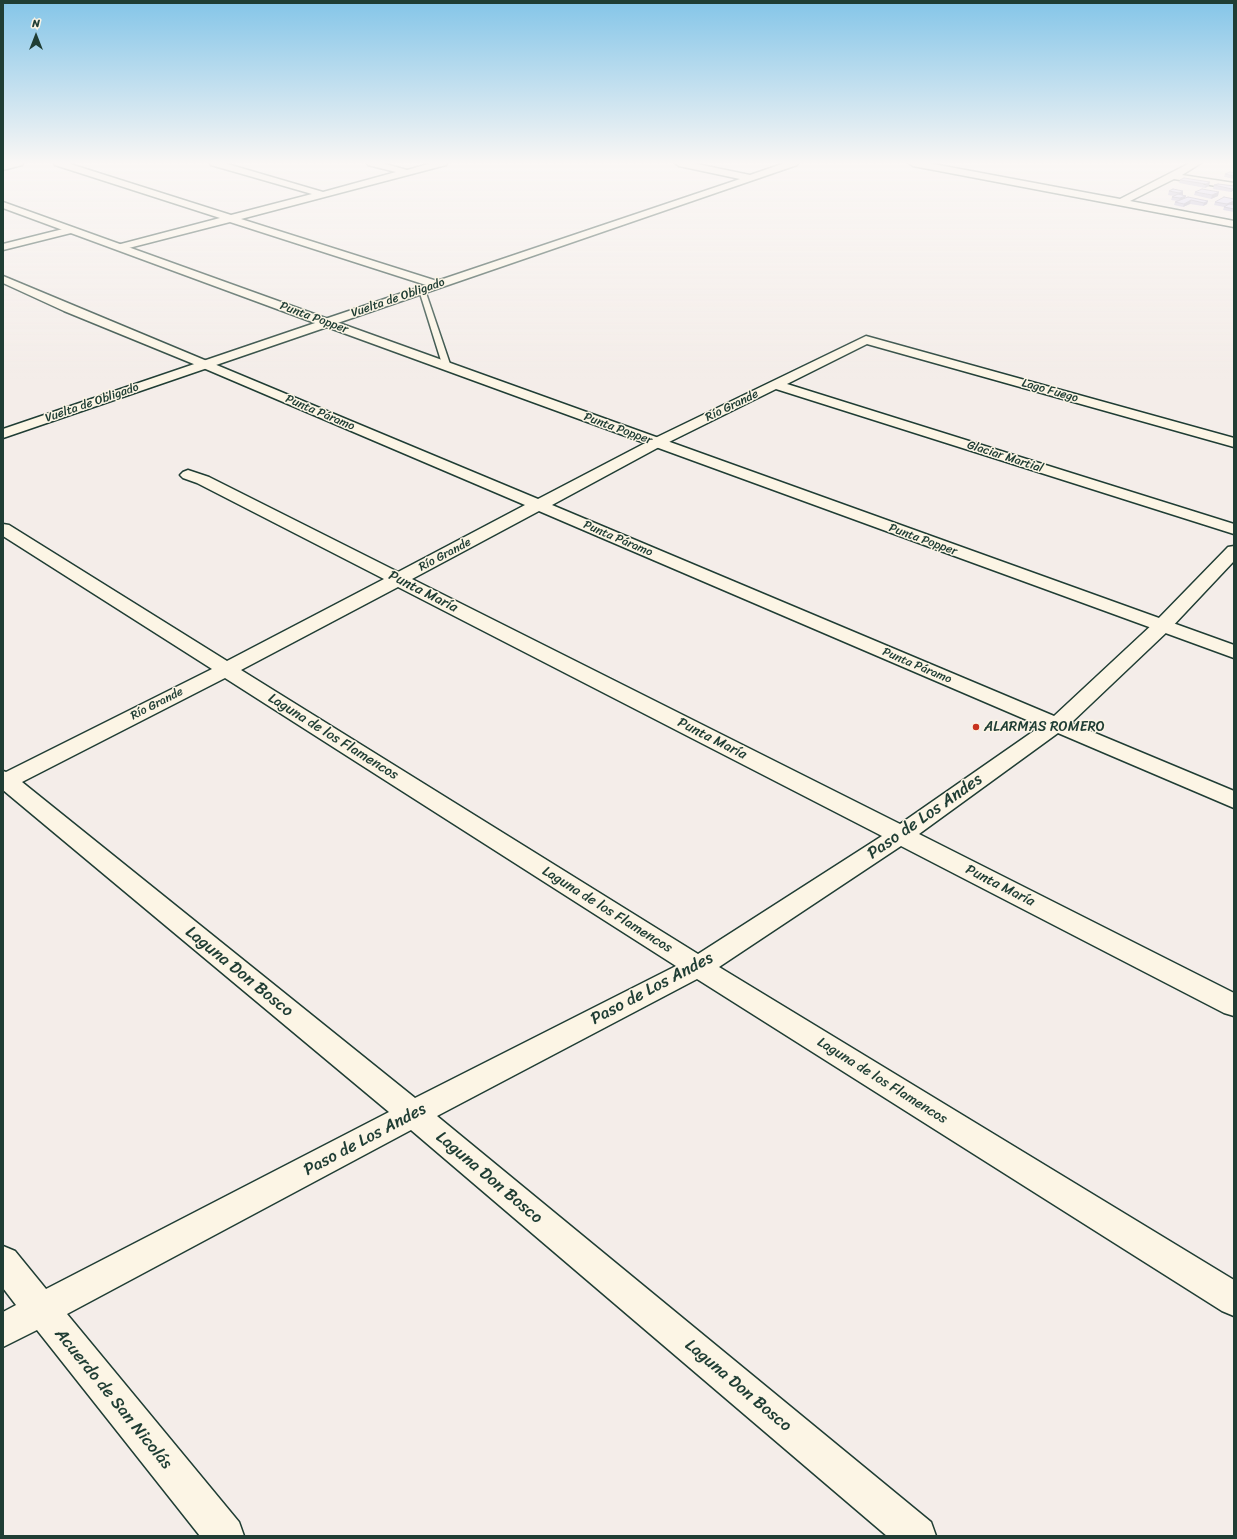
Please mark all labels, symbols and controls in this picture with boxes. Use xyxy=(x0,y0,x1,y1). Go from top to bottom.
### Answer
text: N xyxy=(32,14,40,33)
north arrow xyxy=(16,16,56,56)
street label: Vuelta de Obligado xyxy=(349,275,447,321)
street label: Punta Popper xyxy=(278,299,350,337)
street label: Lago Fuego xyxy=(1020,376,1080,406)
street label: Vuelta de Obligado xyxy=(43,380,141,426)
street label: Río Grande xyxy=(703,387,761,425)
street label: Punta Páramo xyxy=(283,392,357,434)
street label: Punta Popper xyxy=(582,410,654,448)
street label: Glaciar Martial xyxy=(965,438,1045,476)
street label: Punta Páramo xyxy=(581,518,655,560)
street label: Punta Popper xyxy=(887,521,959,559)
street label: Río Grande xyxy=(416,535,474,575)
street label: Punta María xyxy=(386,567,460,617)
street label: Punta Páramo xyxy=(880,645,954,687)
street label: Río Grande xyxy=(128,685,186,723)
street label: Laguna de los Flamencos xyxy=(265,690,401,784)
street label: Punta María xyxy=(675,714,749,764)
place label: ALARMAS ROMERO xyxy=(984,719,1105,735)
marker: ALARMAS ROMERO xyxy=(971,722,981,732)
street label: Paso de Los Andes xyxy=(864,770,986,864)
street label: Punta María xyxy=(963,861,1037,911)
street label: Laguna de los Flamencos xyxy=(539,863,675,957)
street label: Laguna Don Bosco xyxy=(181,922,297,1022)
street label: Paso de Los Andes xyxy=(587,948,717,1030)
street label: Laguna de los Flamencos xyxy=(814,1034,950,1128)
street label: Paso de Los Andes xyxy=(300,1099,430,1181)
street label: Laguna Don Bosco xyxy=(432,1127,546,1229)
street label: Acuerdo de San Nicolás xyxy=(50,1325,176,1473)
street label: Laguna Don Bosco xyxy=(681,1335,795,1437)

